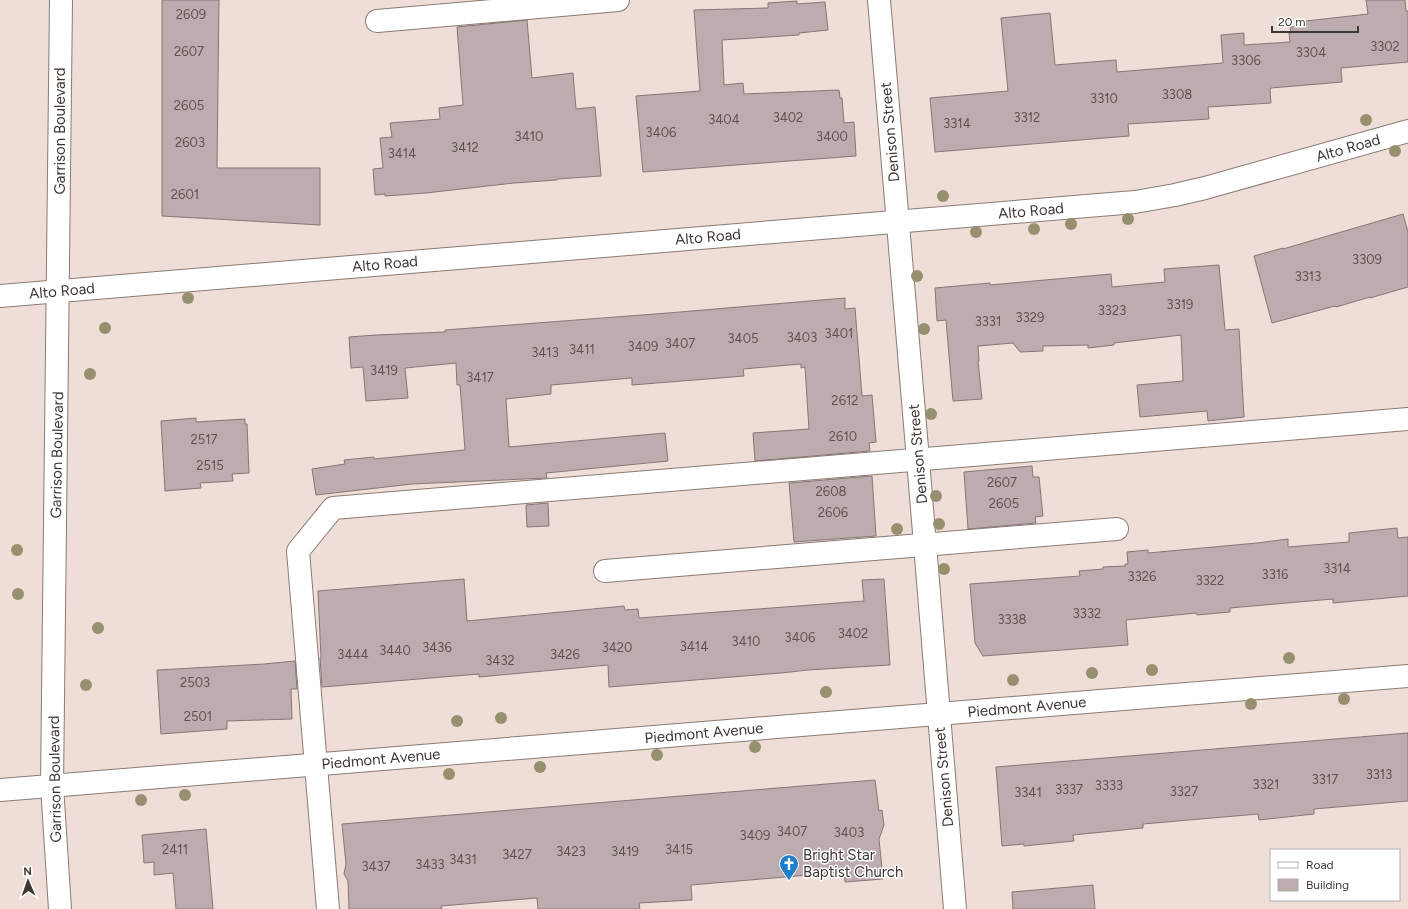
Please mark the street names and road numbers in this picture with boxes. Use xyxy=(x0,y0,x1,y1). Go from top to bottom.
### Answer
street label: Garrison Boulevard xyxy=(51,67,69,195)
street label: Denison Street xyxy=(877,81,903,183)
street label: Alto Road xyxy=(1314,130,1382,166)
street label: Alto Road xyxy=(997,199,1065,223)
street label: Alto Road xyxy=(674,225,742,249)
street label: Alto Road xyxy=(351,252,419,276)
street label: Alto Road xyxy=(28,279,96,303)
street label: Garrison Boulevard xyxy=(47,391,67,519)
street label: Denison Street xyxy=(905,403,931,505)
street label: Piedmont Avenue xyxy=(967,693,1087,721)
street label: Garrison Boulevard xyxy=(45,715,65,843)
street label: Piedmont Avenue xyxy=(644,719,764,747)
street label: Denison Street xyxy=(931,726,957,828)
street label: Piedmont Avenue xyxy=(321,745,441,773)

